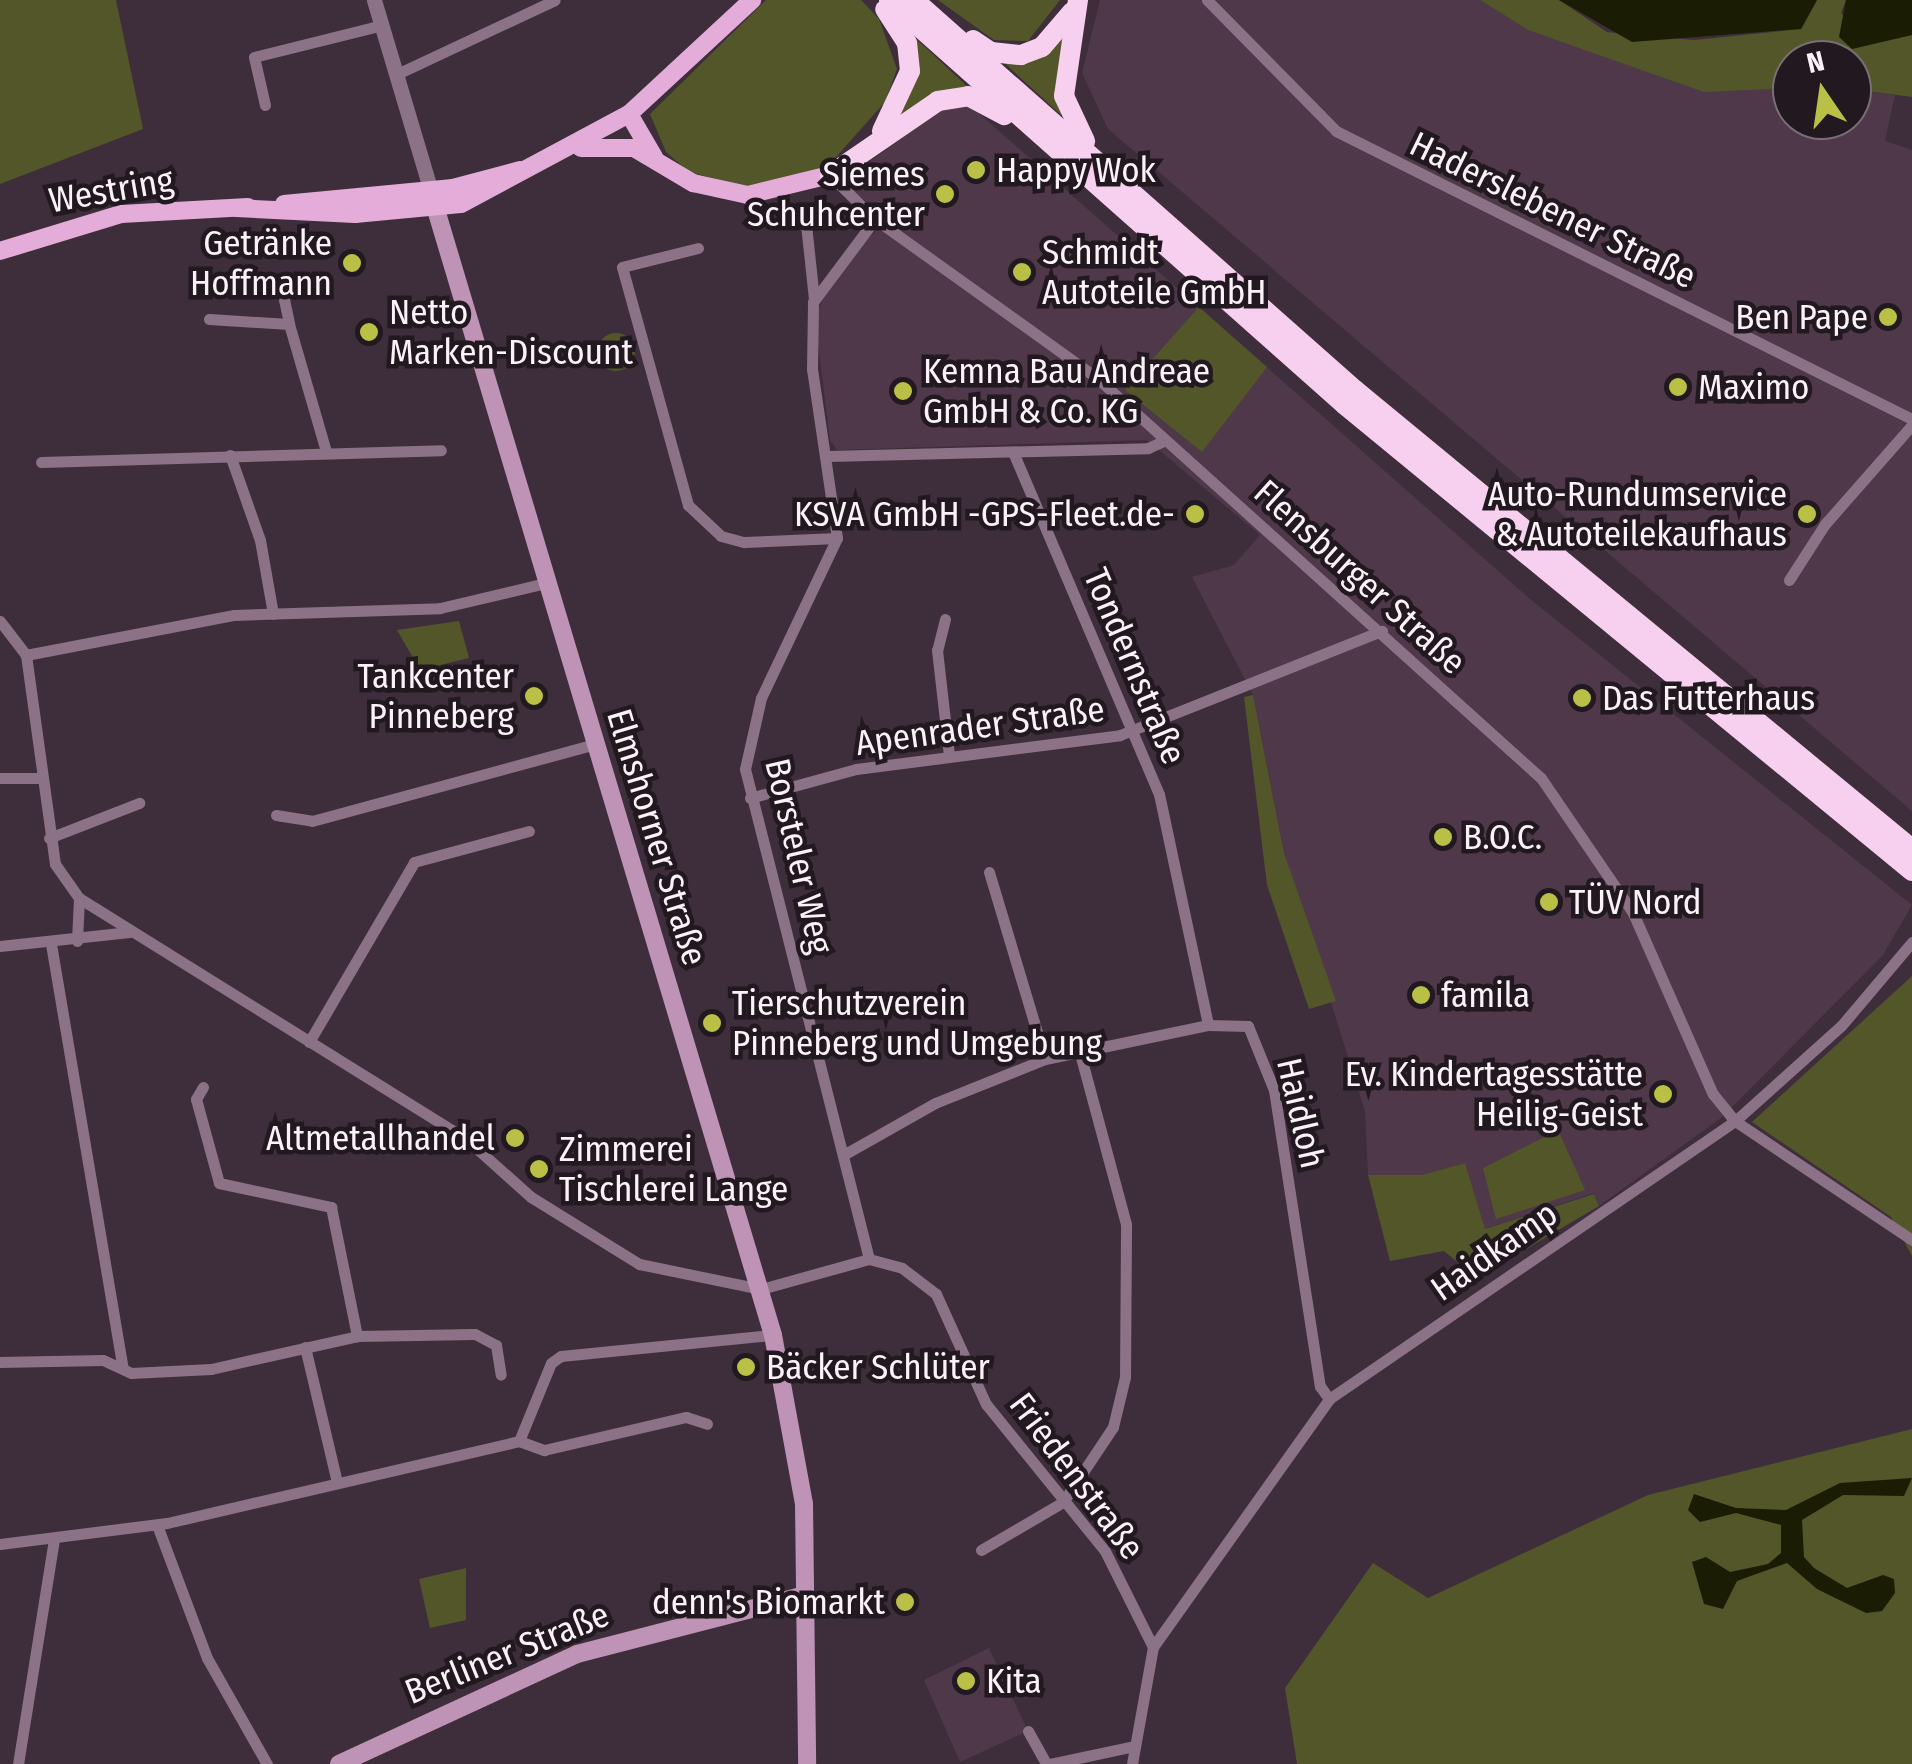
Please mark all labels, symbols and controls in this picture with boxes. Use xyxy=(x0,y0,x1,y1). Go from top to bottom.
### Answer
north arrow xyxy=(1772,40,1872,140)
text: N xyxy=(1804,44,1827,80)
street label: Haderslebener Straße xyxy=(1403,123,1703,297)
place label: Happy Wok xyxy=(996,149,1156,191)
place label: Siemes Schuhcenter xyxy=(747,153,925,235)
street label: Westring xyxy=(46,158,176,222)
marker: Happy Wok xyxy=(965,159,987,181)
marker: Siemes Schuhcenter xyxy=(934,183,956,205)
place label: Getränke Hoffmann xyxy=(190,222,332,304)
place label: Schmidt Autoteile GmbH xyxy=(1042,231,1266,313)
marker: Getränke Hoffmann xyxy=(341,252,363,274)
marker: Schmidt Autoteile GmbH xyxy=(1011,261,1033,283)
place label: Netto Marken-Discount xyxy=(389,291,633,373)
place label: Ben Pape xyxy=(1735,296,1868,338)
marker: Ben Pape xyxy=(1877,306,1899,328)
marker: Netto Marken-Discount xyxy=(358,321,380,343)
place label: Kemna Bau Andreae GmbH & Co. KG xyxy=(923,350,1210,432)
place label: Maximo xyxy=(1698,366,1810,408)
marker: Maximo xyxy=(1667,376,1689,398)
marker: Kemna Bau Andreae GmbH & Co. KG xyxy=(892,380,914,402)
street label: Flensburger Straße xyxy=(1246,471,1474,683)
place label: Auto-Rundumservice & Autoteilekaufhaus xyxy=(1488,473,1787,555)
place label: KSVA GmbH -GPS-Fleet.de- xyxy=(794,493,1175,535)
marker: KSVA GmbH -GPS-Fleet.de- xyxy=(1184,503,1206,525)
marker: Auto-Rundumservice & Autoteilekaufhaus xyxy=(1796,503,1818,525)
street label: Tondernstraße xyxy=(1075,562,1195,770)
place label: Tankcenter Pinneberg xyxy=(357,655,514,737)
place label: Das Futterhaus xyxy=(1602,677,1815,719)
marker: Tankcenter Pinneberg xyxy=(523,685,545,707)
marker: Das Futterhaus xyxy=(1571,687,1593,709)
street label: Apenrader Straße xyxy=(853,688,1107,764)
street label: Elmshorner Straße xyxy=(598,704,716,970)
street label: Borsteler Weg xyxy=(756,754,842,958)
place label: B.O.C. xyxy=(1463,816,1542,858)
marker: B.O.C. xyxy=(1432,826,1454,848)
place label: TÜV Nord xyxy=(1569,881,1701,923)
marker: TÜV Nord xyxy=(1538,891,1560,913)
place label: famila xyxy=(1441,974,1530,1016)
place label: Tierschutzverein Pinneberg und Umgebung xyxy=(732,982,1102,1064)
marker: famila xyxy=(1410,984,1432,1006)
marker: Tierschutzverein Pinneberg und Umgebung xyxy=(701,1012,723,1034)
place label: Ev. Kindertagesstätte Heilig-Geist xyxy=(1345,1053,1643,1135)
street label: Haidloh xyxy=(1268,1054,1334,1172)
marker: Ev. Kindertagesstätte Heilig-Geist xyxy=(1652,1083,1674,1105)
place label: Altmetallhandel xyxy=(266,1117,495,1159)
marker: Altmetallhandel xyxy=(504,1127,526,1149)
place label: Zimmerei Tischlerei Lange xyxy=(559,1128,788,1210)
marker: Zimmerei Tischlerei Lange xyxy=(528,1158,550,1180)
street label: Haidkamp xyxy=(1423,1192,1565,1310)
place label: Bäcker Schlüter xyxy=(766,1346,990,1388)
marker: Bäcker Schlüter xyxy=(735,1356,757,1378)
street label: Friedenstraße xyxy=(1001,1384,1153,1568)
place label: denn's Biomarkt xyxy=(652,1581,885,1623)
marker: denn's Biomarkt xyxy=(894,1591,916,1613)
street label: Berliner Straße xyxy=(399,1593,615,1713)
place label: Kita xyxy=(986,1660,1042,1702)
marker: Kita xyxy=(955,1670,977,1692)

